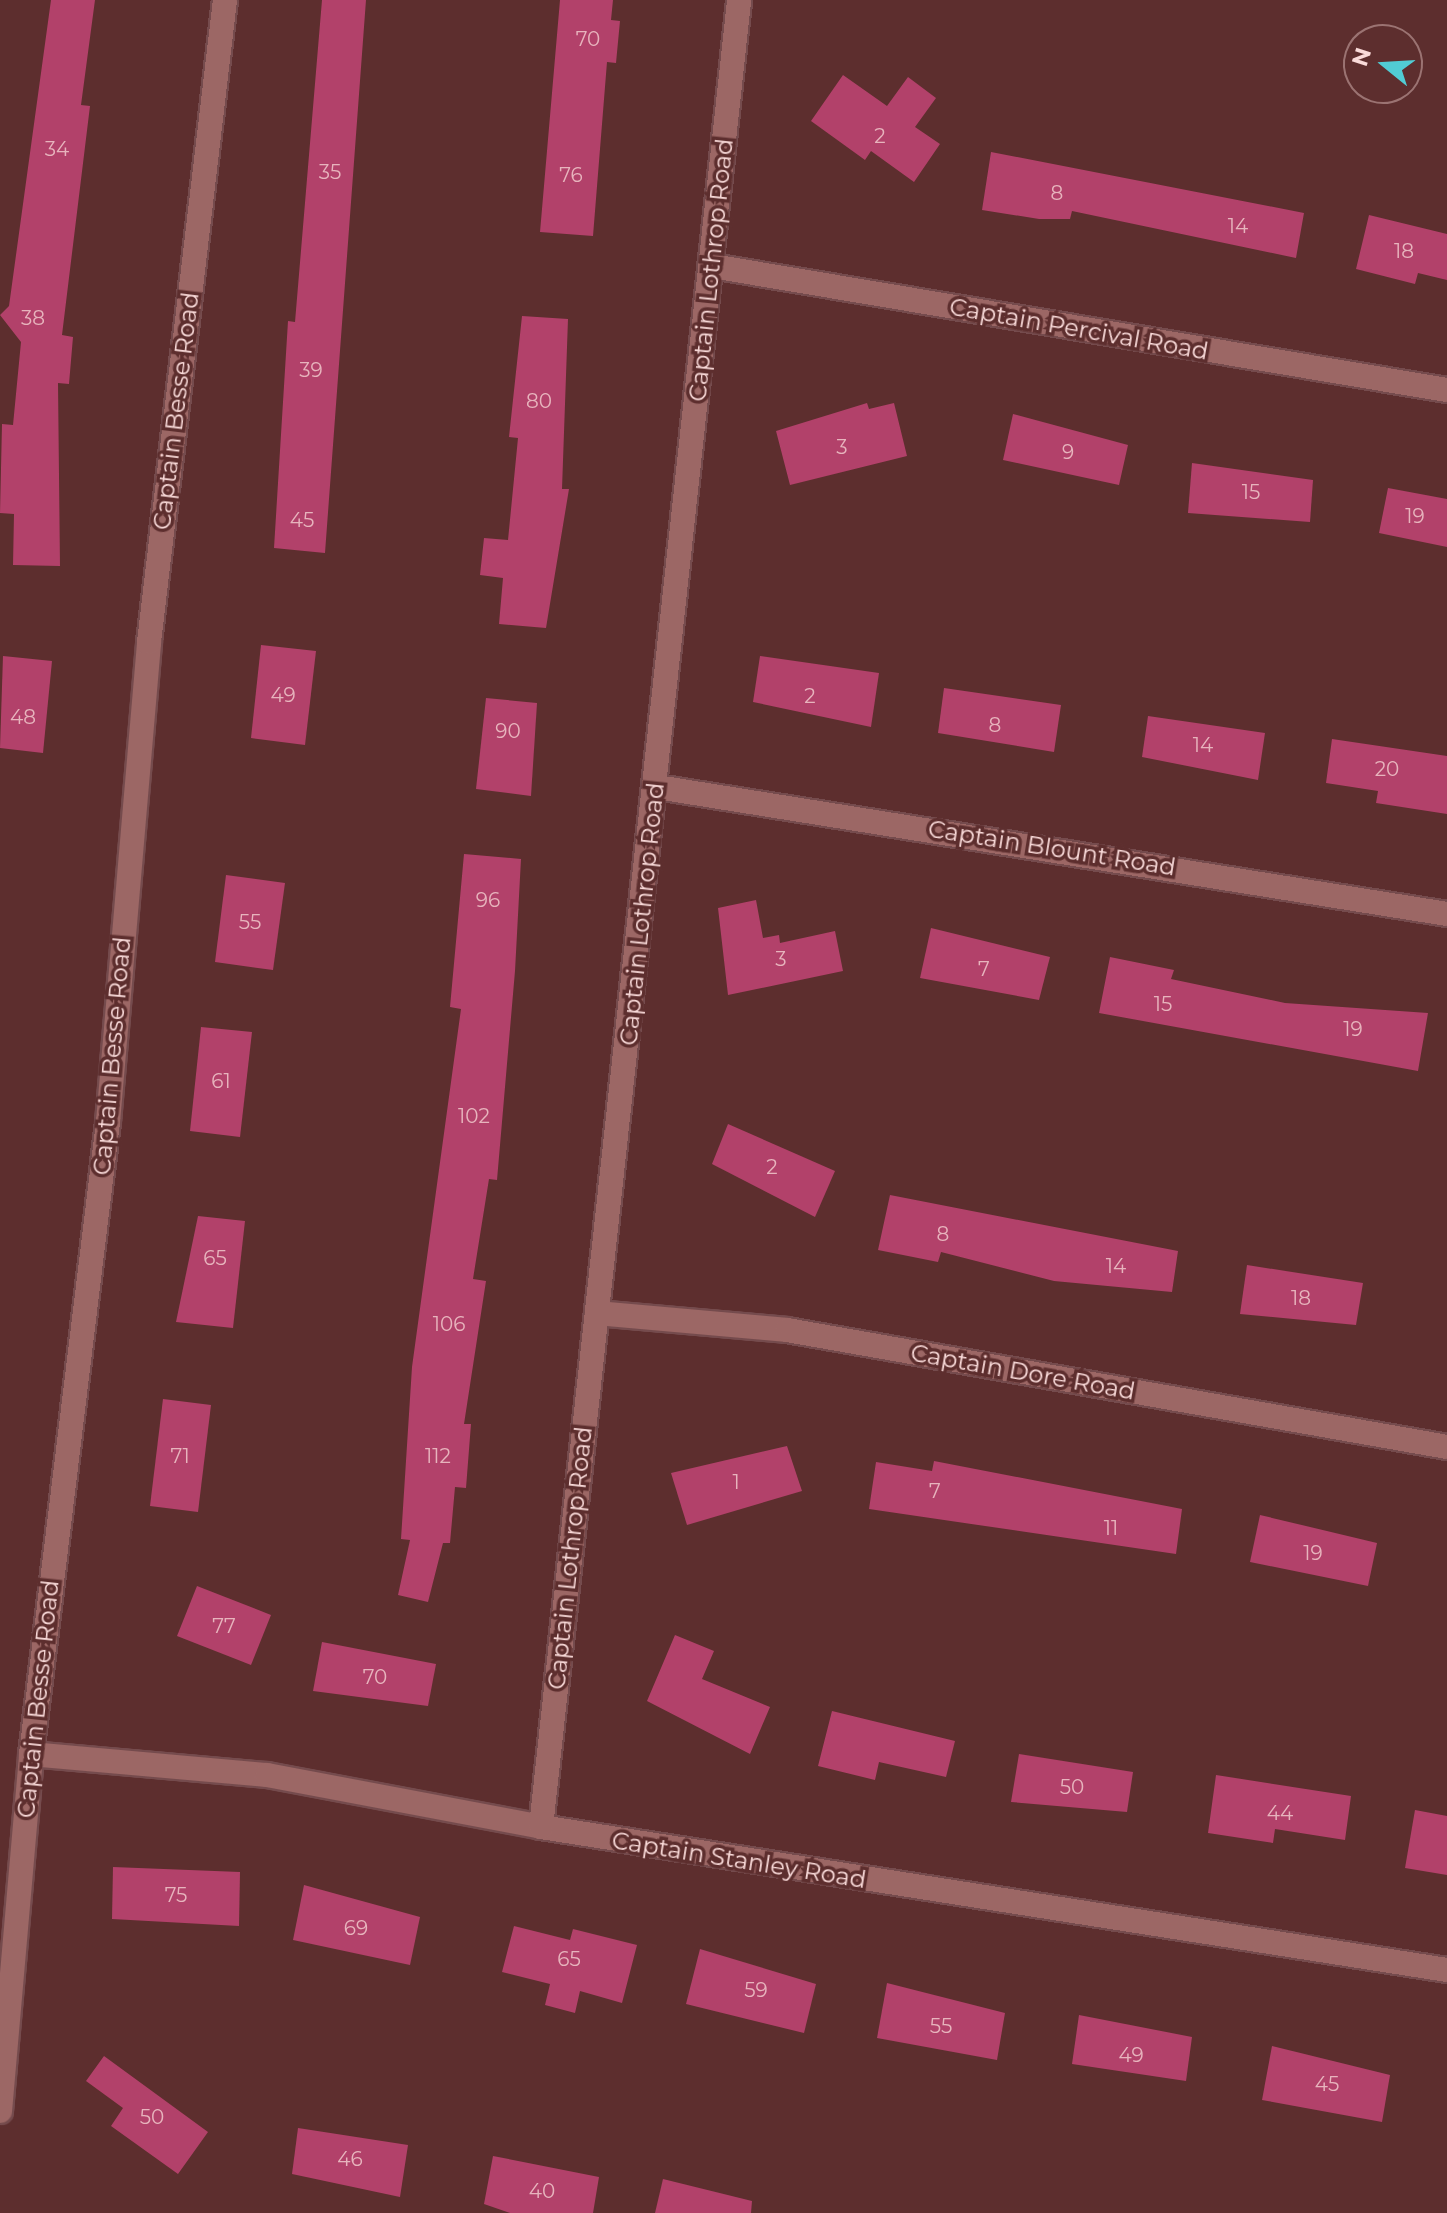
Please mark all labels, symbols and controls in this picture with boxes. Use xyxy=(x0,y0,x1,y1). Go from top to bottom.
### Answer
north arrow xyxy=(1343,24,1423,104)
house number: 70 xyxy=(576,27,600,51)
text: N xyxy=(1346,44,1377,70)
house number: 2 xyxy=(874,124,886,148)
house number: 34 xyxy=(45,137,69,161)
street label: Captain Lothrop Road xyxy=(683,137,739,403)
house number: 35 xyxy=(319,160,341,184)
house number: 76 xyxy=(559,163,583,187)
house number: 8 xyxy=(1051,181,1063,205)
house number: 14 xyxy=(1228,214,1248,238)
house number: 18 xyxy=(1394,239,1414,263)
street label: Captain Besse Road xyxy=(147,291,205,531)
street label: Captain Percival Road xyxy=(947,292,1211,366)
house number: 38 xyxy=(21,306,45,330)
house number: 39 xyxy=(299,358,323,382)
house number: 80 xyxy=(526,389,552,413)
house number: 3 xyxy=(836,435,848,459)
house number: 9 xyxy=(1062,440,1074,464)
house number: 15 xyxy=(1242,480,1260,504)
house number: 19 xyxy=(1405,504,1425,528)
house number: 45 xyxy=(290,508,314,532)
house number: 49 xyxy=(270,683,296,707)
house number: 2 xyxy=(804,684,816,708)
house number: 48 xyxy=(10,705,36,729)
house number: 8 xyxy=(989,713,1001,737)
house number: 90 xyxy=(495,719,521,743)
house number: 14 xyxy=(1193,733,1213,757)
house number: 20 xyxy=(1375,757,1399,781)
street label: Captain Lothrop Road xyxy=(614,781,670,1047)
street label: Captain Blount Road xyxy=(926,814,1178,882)
house number: 96 xyxy=(476,888,500,912)
house number: 55 xyxy=(239,910,261,934)
street label: Captain Besse Road xyxy=(87,936,137,1176)
house number: 3 xyxy=(775,947,787,971)
house number: 7 xyxy=(978,957,990,981)
house number: 15 xyxy=(1154,992,1172,1016)
house number: 19 xyxy=(1343,1017,1363,1041)
house number: 61 xyxy=(211,1069,231,1093)
house number: 102 xyxy=(458,1104,490,1128)
house number: 2 xyxy=(766,1155,778,1179)
house number: 8 xyxy=(937,1222,949,1246)
house number: 65 xyxy=(203,1246,227,1270)
house number: 14 xyxy=(1106,1254,1126,1278)
house number: 18 xyxy=(1291,1286,1311,1310)
house number: 106 xyxy=(433,1312,465,1336)
street label: Captain Dore Road xyxy=(909,1338,1137,1406)
street label: Captain Lothrop Road xyxy=(542,1425,598,1691)
house number: 71 xyxy=(170,1444,190,1468)
house number: 112 xyxy=(425,1444,451,1468)
house number: 1 xyxy=(732,1470,740,1494)
house number: 7 xyxy=(929,1479,941,1503)
house number: 11 xyxy=(1104,1516,1118,1540)
house number: 19 xyxy=(1303,1541,1323,1565)
street label: Captain Besse Road xyxy=(11,1579,65,1819)
house number: 77 xyxy=(212,1614,236,1638)
house number: 70 xyxy=(363,1665,387,1689)
house number: 50 xyxy=(1060,1775,1084,1799)
house number: 44 xyxy=(1267,1801,1293,1825)
street label: Captain Stanley Road xyxy=(610,1826,868,1894)
house number: 75 xyxy=(165,1883,187,1907)
house number: 69 xyxy=(344,1916,368,1940)
house number: 65 xyxy=(557,1947,581,1971)
house number: 59 xyxy=(744,1978,768,2002)
house number: 55 xyxy=(930,2014,952,2038)
house number: 49 xyxy=(1118,2043,1144,2067)
house number: 45 xyxy=(1315,2072,1339,2096)
house number: 50 xyxy=(140,2105,164,2129)
house number: 46 xyxy=(337,2147,363,2171)
house number: 40 xyxy=(529,2179,555,2203)

